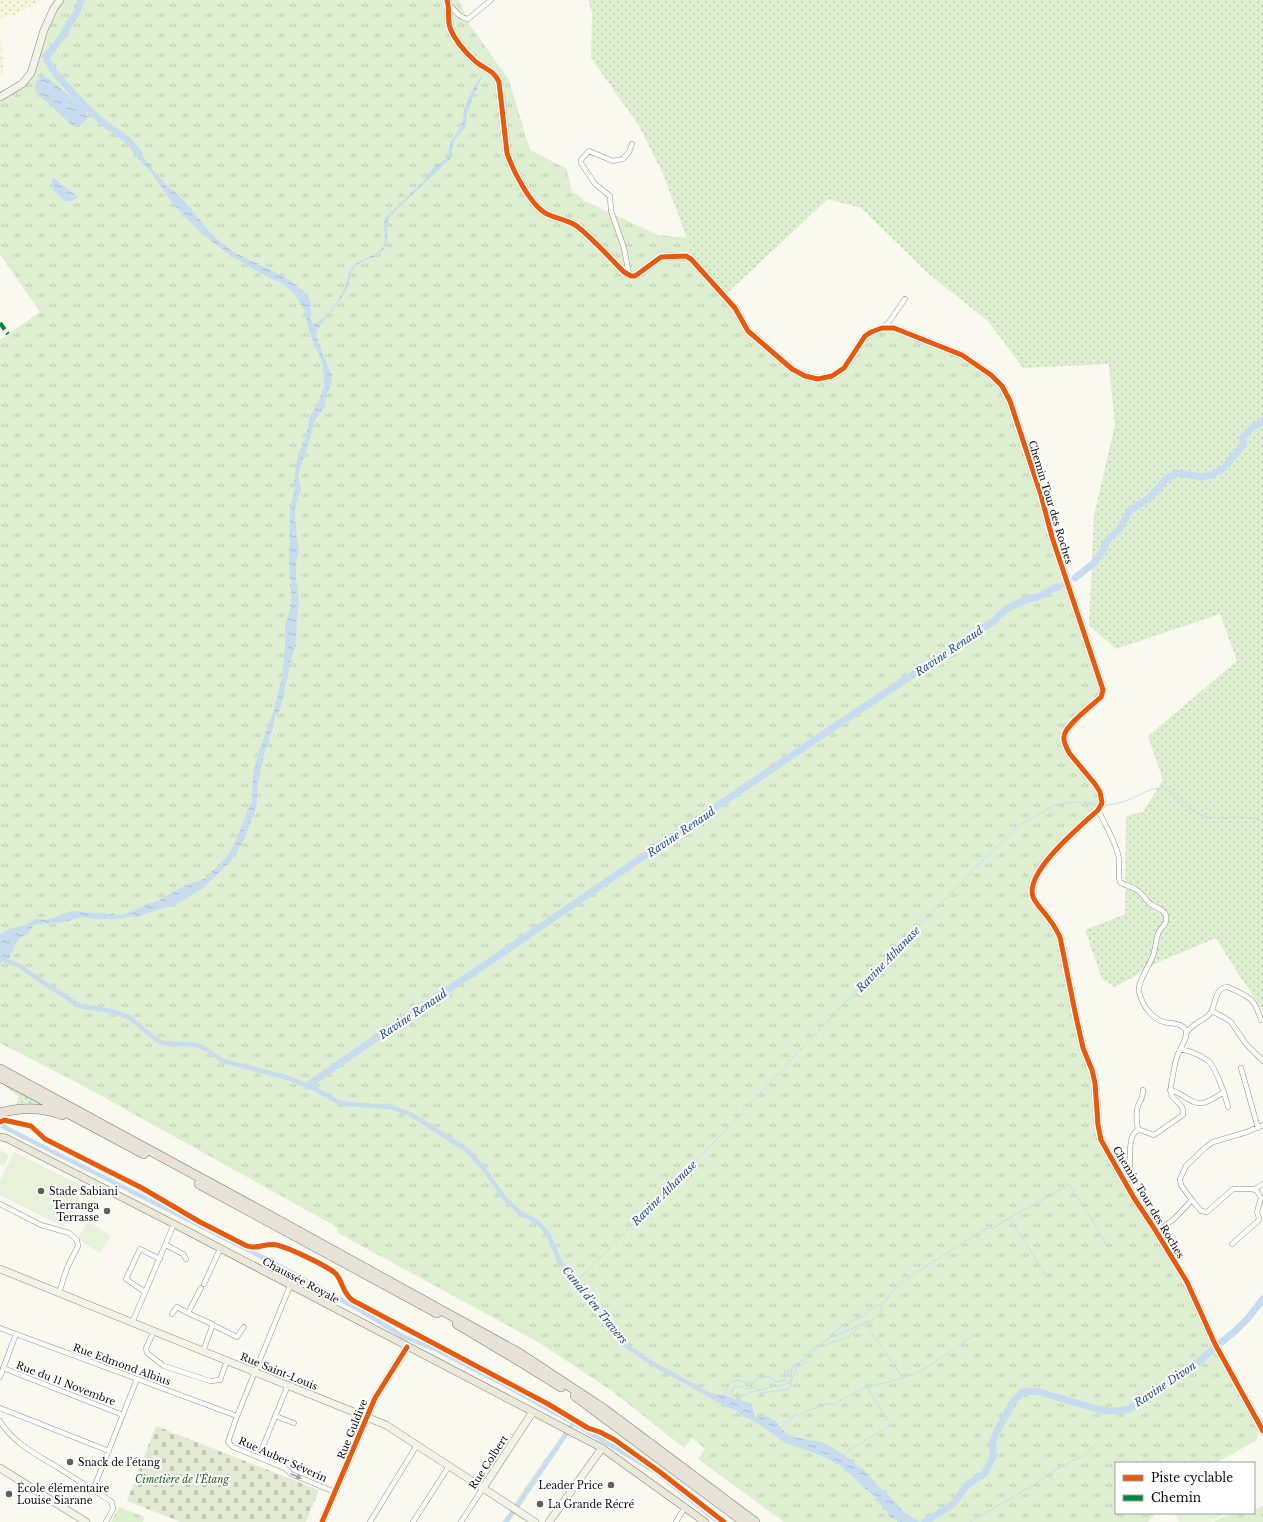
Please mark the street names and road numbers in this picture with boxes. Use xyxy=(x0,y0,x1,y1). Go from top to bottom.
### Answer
street label: Chemin Tour des Roches xyxy=(1026,439,1076,566)
street label: Chemin Tour des Roches xyxy=(1110,1144,1187,1261)
street label: Chaussée Royale xyxy=(260,1255,342,1306)
street label: Rue Edmond Albius xyxy=(71,1341,173,1388)
street label: Rue Saint-Louis xyxy=(238,1350,320,1393)
street label: Rue du 11 Novembre xyxy=(14,1358,118,1409)
street label: Rue Guldive xyxy=(335,1397,370,1461)
street label: Rue Colbert xyxy=(466,1433,511,1492)
street label: Rue Auber Séverin xyxy=(237,1434,329,1485)

